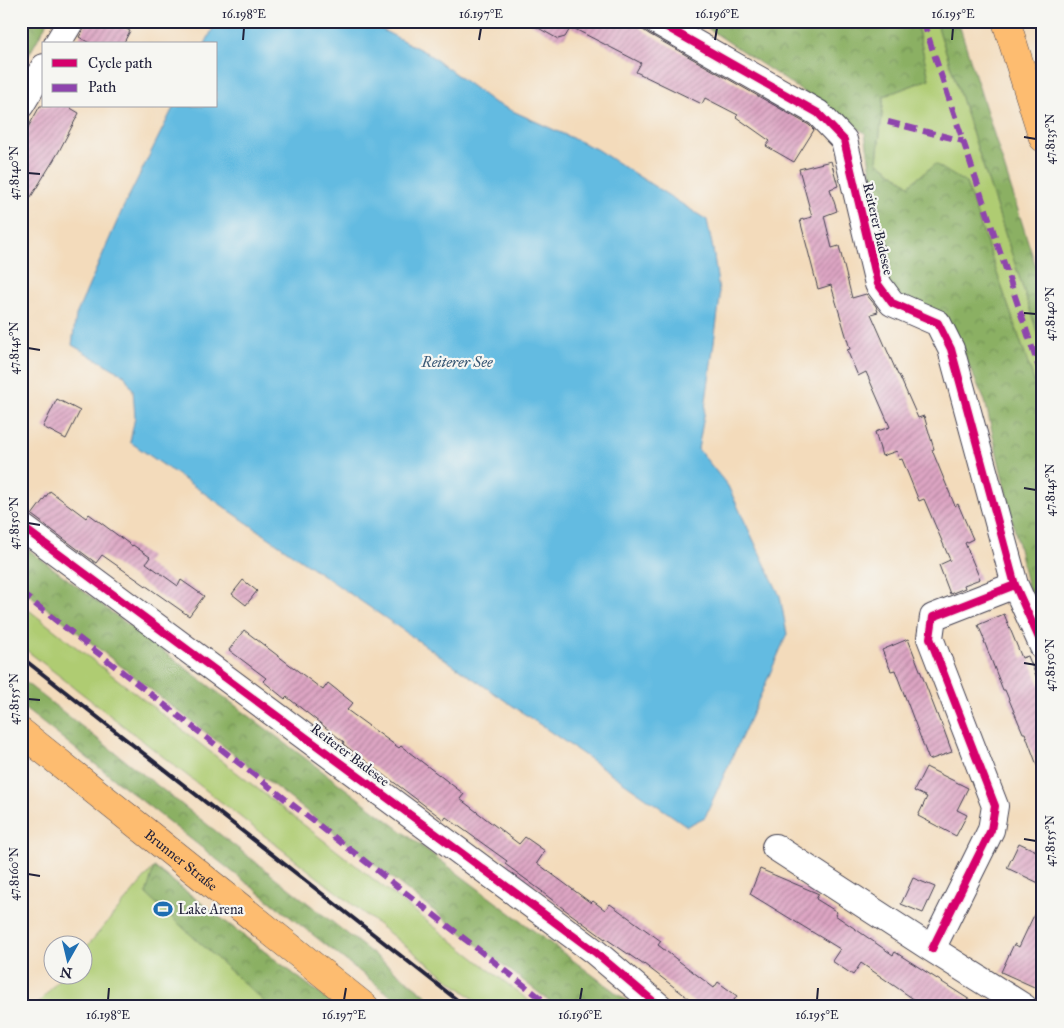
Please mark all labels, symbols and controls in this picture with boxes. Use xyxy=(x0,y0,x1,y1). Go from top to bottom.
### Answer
text: 16.198°E xyxy=(222,7,266,21)
text: 16.197°E xyxy=(459,7,503,21)
text: 16.196°E xyxy=(695,7,739,21)
text: 16.195°E xyxy=(932,7,975,21)
legend xyxy=(42,42,218,108)
text: Cycle path xyxy=(88,54,153,72)
text: Path xyxy=(88,78,117,96)
text: 47.8135°N xyxy=(1043,114,1057,164)
text: 47.8140°N xyxy=(7,146,21,200)
street label: Reiterer Badesee xyxy=(859,181,897,277)
text: 47.8140°N xyxy=(1043,287,1057,341)
text: 47.8145°N xyxy=(7,322,21,374)
water label: Reiterer See xyxy=(420,353,493,371)
text: 47.8145°N xyxy=(1043,464,1057,516)
text: 47.8150°N xyxy=(7,496,21,550)
text: 47.8150°N xyxy=(1043,638,1057,692)
text: 47.8155°N xyxy=(7,673,21,725)
street label: Reiterer Badesee xyxy=(307,720,393,790)
text: 47.8155°N xyxy=(1043,815,1057,867)
street label: Brunner Straße xyxy=(141,826,221,894)
text: 47.8160°N xyxy=(7,847,21,901)
sports icon: Lake Arena xyxy=(152,898,174,920)
place label: Lake Arena xyxy=(178,901,243,918)
north arrow xyxy=(42,936,92,986)
text: N xyxy=(59,963,73,982)
text: 16.198°E xyxy=(86,1008,130,1022)
text: 16.197°E xyxy=(322,1008,366,1022)
text: 16.196°E xyxy=(558,1008,602,1022)
text: 16.195°E xyxy=(796,1008,839,1022)

